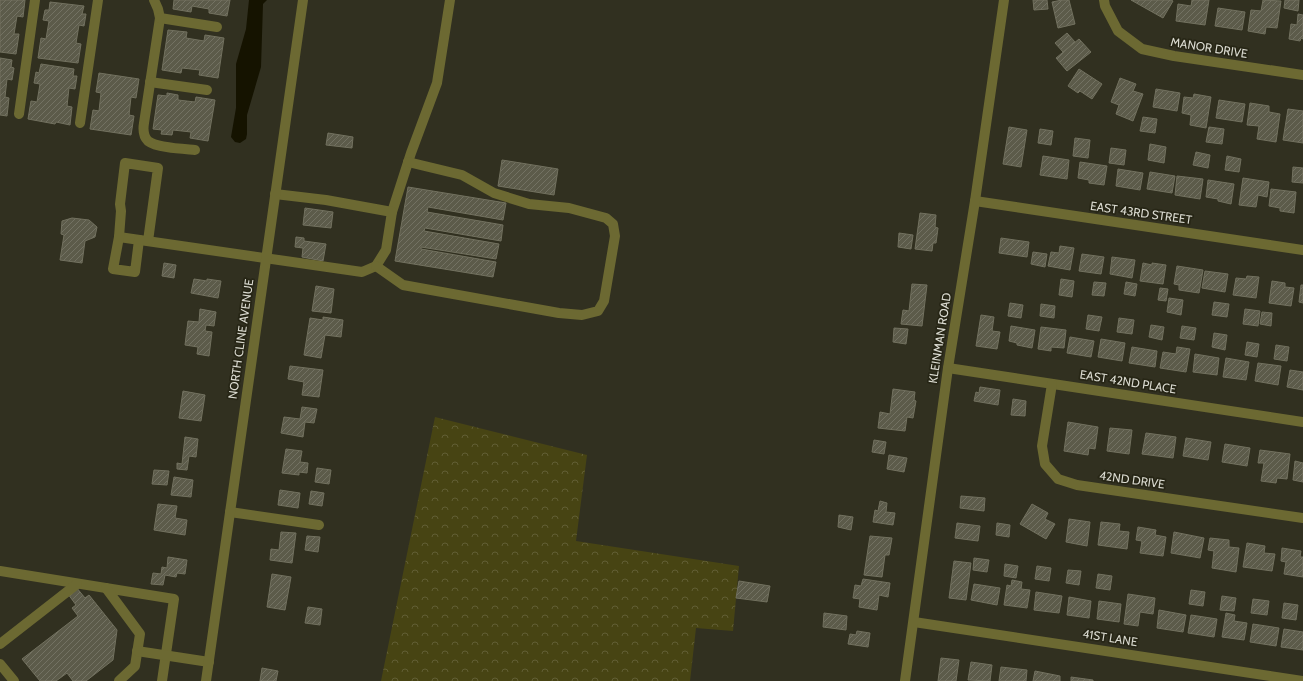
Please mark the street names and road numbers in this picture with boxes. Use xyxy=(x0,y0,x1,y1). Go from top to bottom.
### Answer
street label: MANOR DRIVE xyxy=(1170,34,1249,61)
street label: EAST 43RD STREET xyxy=(1089,198,1193,227)
street label: NORTH CLINE AVENUE xyxy=(225,278,256,400)
street label: KLEINMAN ROAD xyxy=(925,291,954,384)
street label: EAST 42ND PLACE xyxy=(1079,366,1178,397)
street label: 42ND DRIVE xyxy=(1098,467,1166,492)
street label: 41ST LANE xyxy=(1082,626,1139,649)

